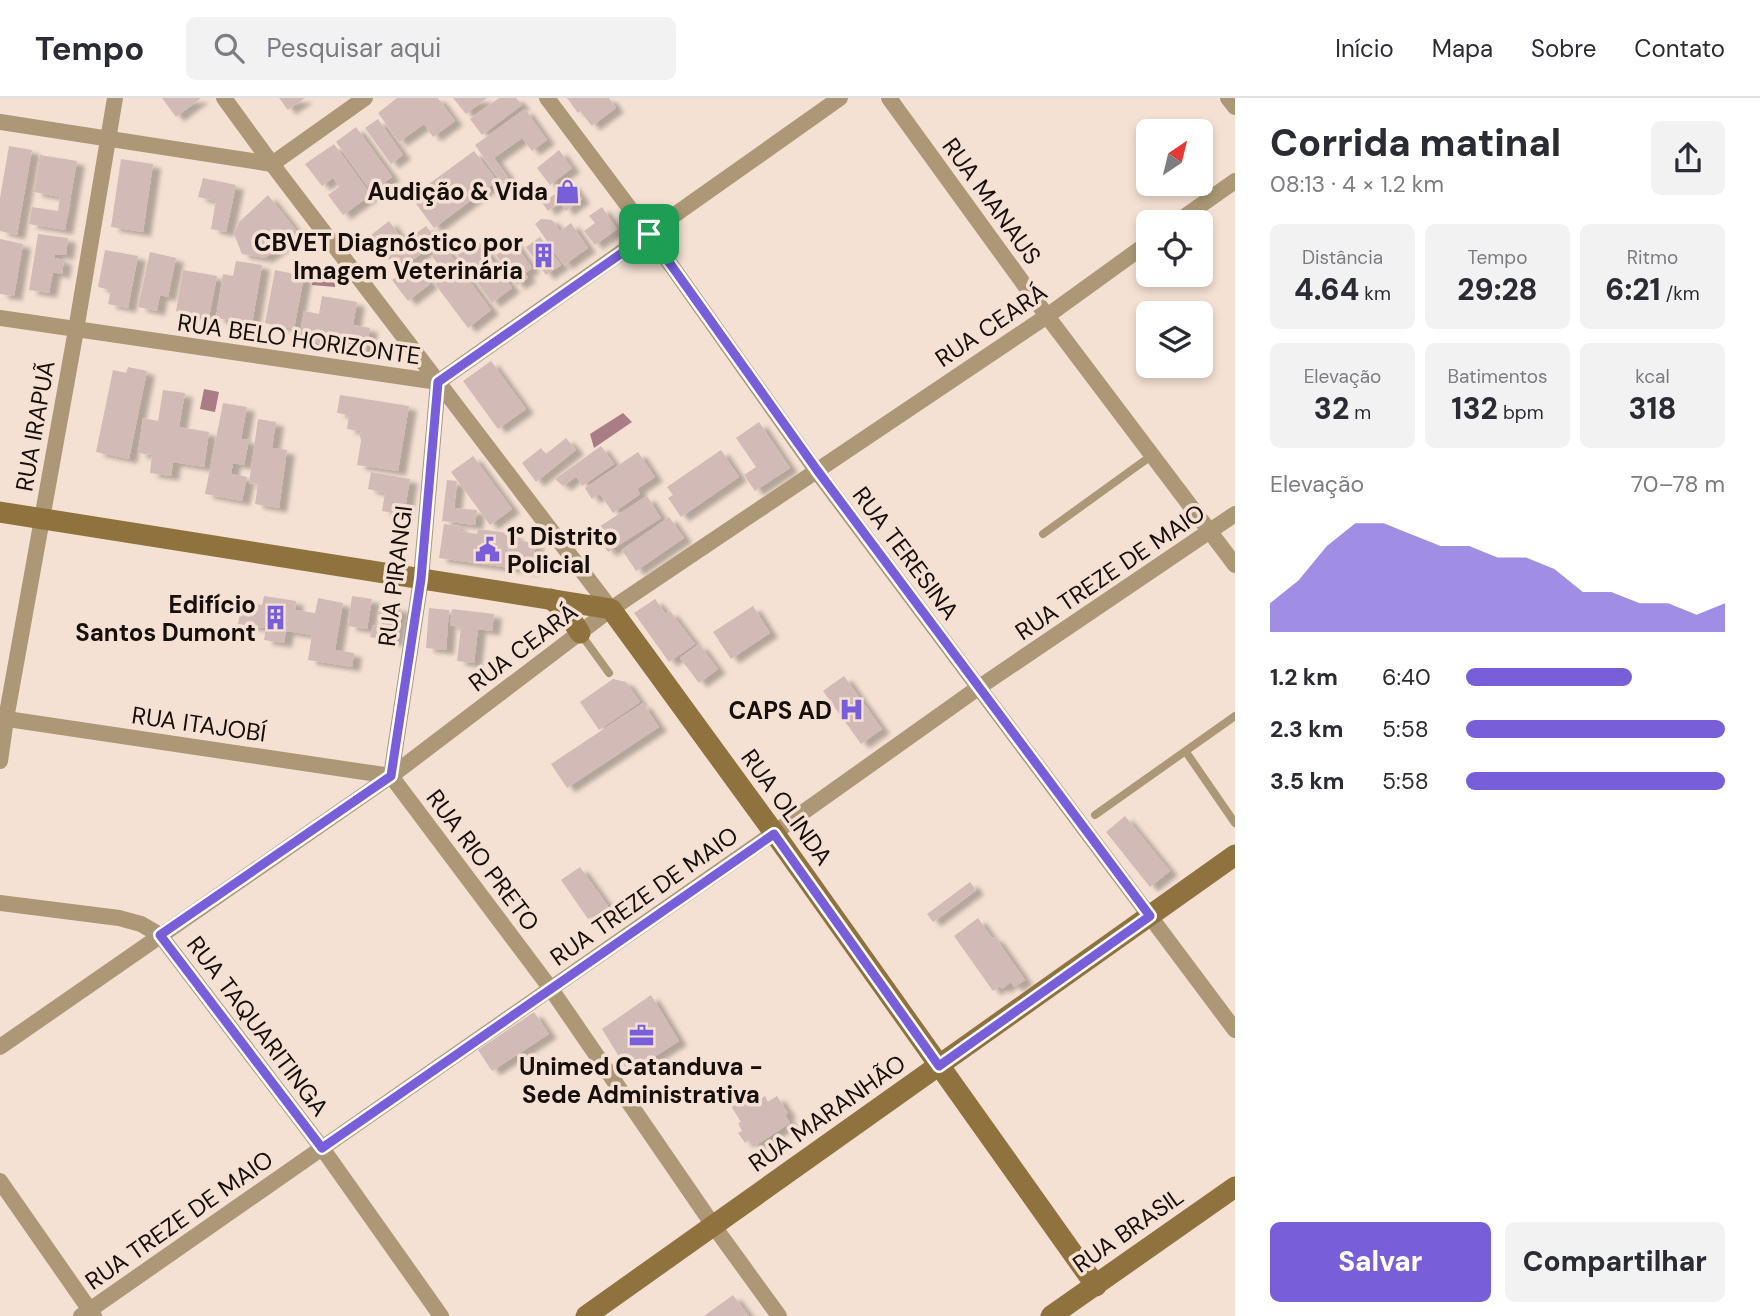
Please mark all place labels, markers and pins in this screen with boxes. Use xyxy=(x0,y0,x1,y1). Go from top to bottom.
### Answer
place label: Audição & Vida xyxy=(368,176,548,207)
shop icon: Audição & Vida xyxy=(554,177,582,205)
pin xyxy=(619,204,679,264)
place label: CBVET Diagnóstico por Imagem Veterinária xyxy=(254,227,523,286)
building icon: CBVET Diagnóstico por Imagem Veterinária xyxy=(529,242,557,270)
place label: 1° Distrito Policial xyxy=(507,521,618,580)
public building icon: 1° Distrito Policial xyxy=(473,536,501,564)
place label: Edifício Santos Dumont xyxy=(75,589,256,648)
building icon: Edifício Santos Dumont xyxy=(262,604,290,632)
place label: CAPS AD xyxy=(729,695,832,726)
hospital icon: CAPS AD xyxy=(838,696,866,724)
office icon: Unimed Catanduva - Sede Administrativa xyxy=(627,1021,655,1049)
place label: Unimed Catanduva - Sede Administrativa xyxy=(519,1051,763,1110)

